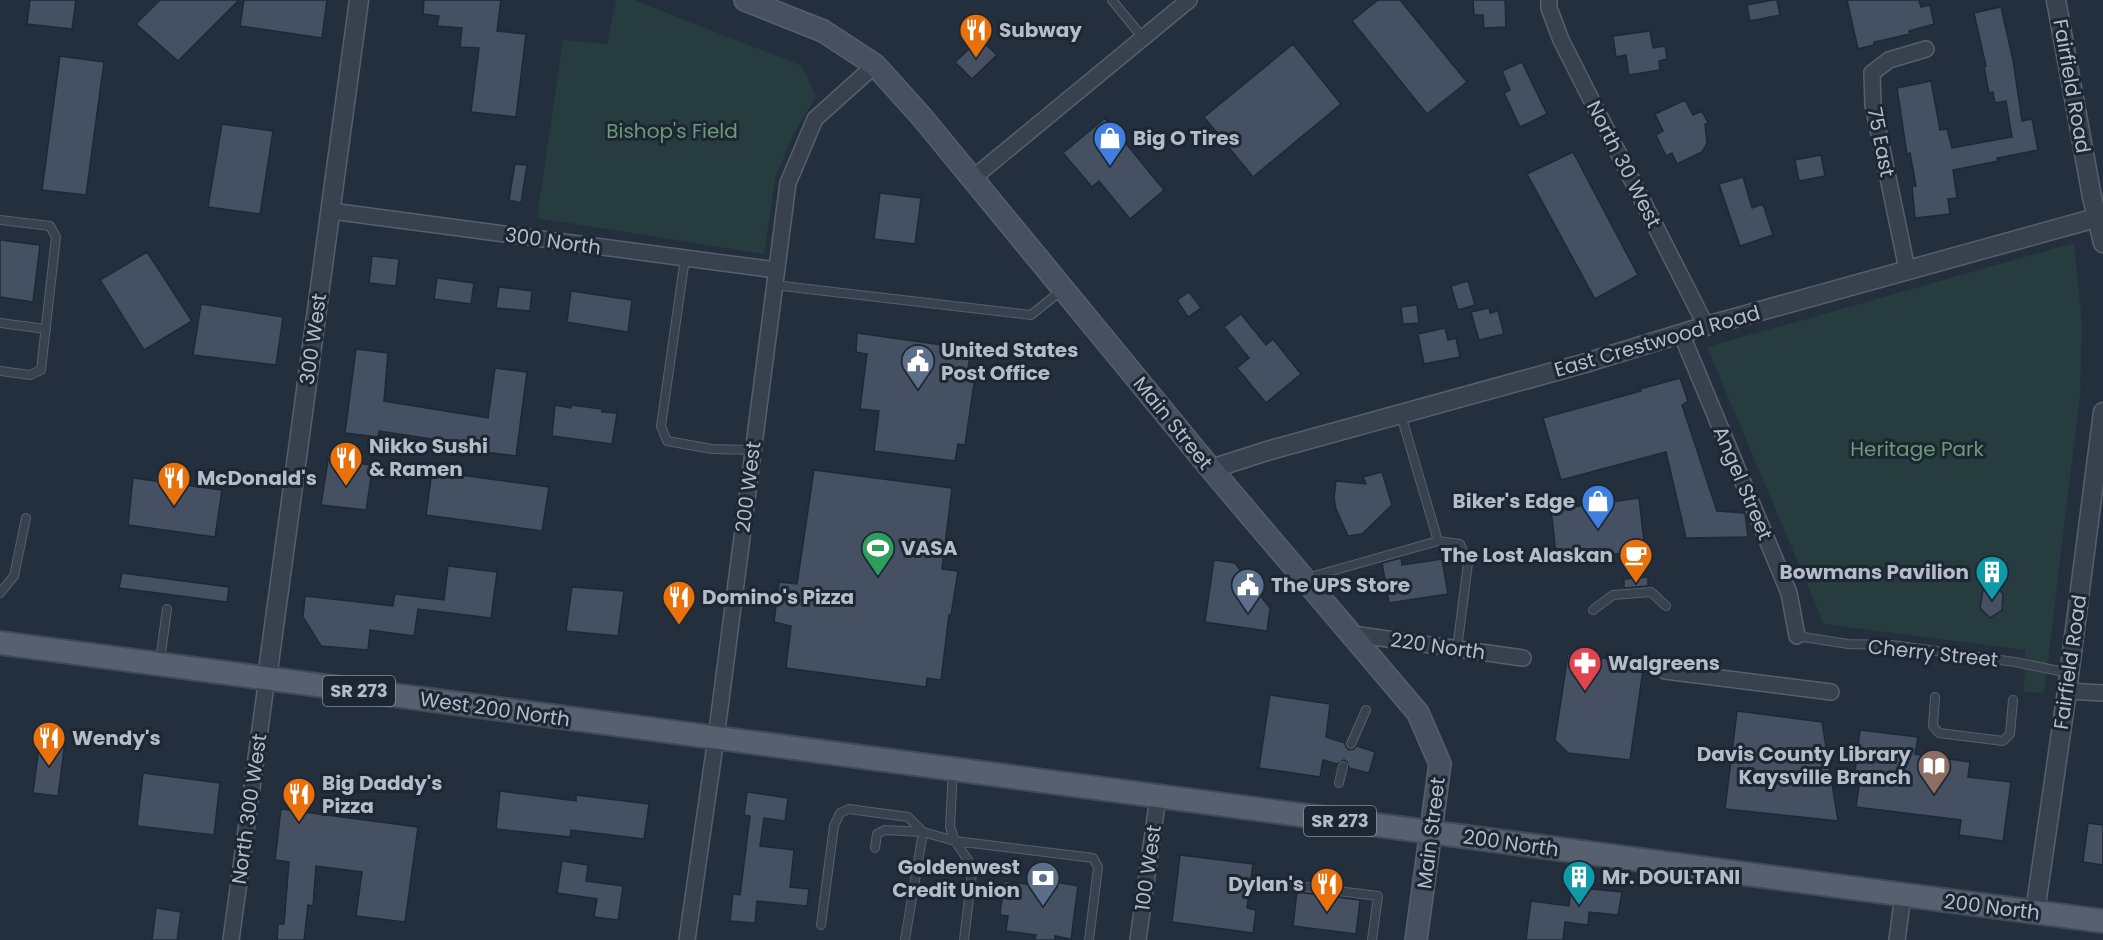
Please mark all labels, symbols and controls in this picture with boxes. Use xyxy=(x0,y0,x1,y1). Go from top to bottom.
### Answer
restaurant icon: Subway xyxy=(958,12,994,59)
place label: Subway xyxy=(999,16,1082,44)
street label: Fairfield Road xyxy=(2046,17,2098,155)
street label: North 30 West xyxy=(1580,96,1668,232)
street label: 75 East xyxy=(1861,105,1901,179)
park label: Bishop's Field xyxy=(606,117,738,145)
shop icon: Big O Tires xyxy=(1092,120,1128,167)
place label: Big O Tires xyxy=(1133,124,1240,152)
street label: 300 North xyxy=(503,220,603,262)
street label: 300 West xyxy=(293,292,333,386)
street label: East Crestwood Road xyxy=(1551,298,1763,384)
place label: United States Post Office xyxy=(941,336,1078,387)
public building icon: United States Post Office xyxy=(900,343,936,390)
street label: Main Street xyxy=(1127,371,1219,475)
street label: Angel Street xyxy=(1706,422,1780,544)
place label: Nikko Sushi & Ramen xyxy=(369,432,488,483)
park label: Heritage Park xyxy=(1850,435,1984,463)
restaurant icon: Nikko Sushi & Ramen xyxy=(328,440,364,487)
street label: 200 West xyxy=(729,440,767,534)
restaurant icon: McDonald's xyxy=(156,460,192,507)
place label: McDonald's xyxy=(197,464,317,492)
shop icon: Biker's Edge xyxy=(1580,483,1616,530)
place label: Biker's Edge xyxy=(1453,487,1575,515)
sports icon: VASA xyxy=(860,530,896,577)
place label: VASA xyxy=(901,534,958,562)
cafe icon: The Lost Alaskan xyxy=(1618,537,1654,584)
place label: The Lost Alaskan xyxy=(1441,541,1613,569)
building icon: Bowmans Pavilion xyxy=(1974,554,2010,601)
place label: Bowmans Pavilion xyxy=(1780,558,1969,586)
public building icon: The UPS Store xyxy=(1230,567,1266,614)
place label: The UPS Store xyxy=(1271,571,1410,599)
restaurant icon: Domino's Pizza xyxy=(661,579,697,626)
place label: Domino's Pizza xyxy=(702,583,854,611)
street label: Fairfield Road xyxy=(2047,593,2093,731)
street label: 220 North xyxy=(1389,626,1487,666)
street label: Cherry Street xyxy=(1867,632,1999,674)
pharmacy icon: Walgreens xyxy=(1567,645,1603,692)
place label: Walgreens xyxy=(1608,649,1720,677)
road number: SR 273 xyxy=(323,676,395,706)
street label: West 200 North xyxy=(418,685,572,733)
restaurant icon: Wendy's xyxy=(31,720,67,767)
place label: Wendy's xyxy=(72,724,161,752)
street label: North 300 West xyxy=(225,732,273,886)
place label: Davis County Library Kaysville Branch xyxy=(1697,740,1911,791)
library icon: Davis County Library Kaysville Branch xyxy=(1916,748,1952,795)
place label: Big Daddy's Pizza xyxy=(322,769,442,820)
restaurant icon: Big Daddy's Pizza xyxy=(281,776,317,823)
street label: Main Street xyxy=(1410,776,1452,890)
road number: SR 273 xyxy=(1304,806,1376,836)
street label: 200 North xyxy=(1461,822,1561,864)
street label: 100 West xyxy=(1128,823,1168,913)
place label: Goldenwest Credit Union xyxy=(892,853,1020,904)
building icon: Mr. DOULTANI xyxy=(1561,859,1597,906)
bank icon: Goldenwest Credit Union xyxy=(1025,860,1061,907)
place label: Mr. DOULTANI xyxy=(1602,863,1740,891)
restaurant icon: Dylan's xyxy=(1309,866,1345,913)
place label: Dylan's xyxy=(1228,870,1304,898)
street label: 200 North xyxy=(1942,887,2042,927)

